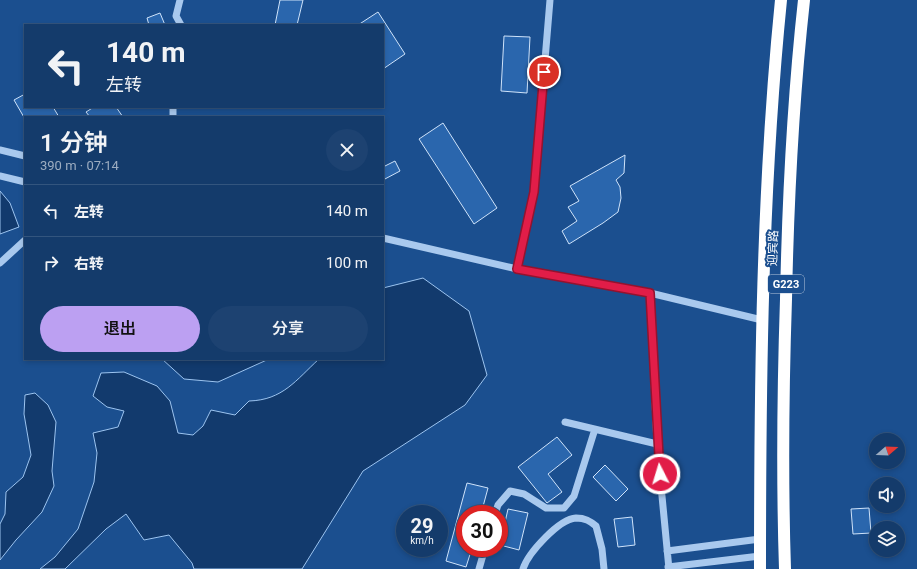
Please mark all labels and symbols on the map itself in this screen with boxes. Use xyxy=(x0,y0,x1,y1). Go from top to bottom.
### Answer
pin xyxy=(527,55,561,89)
street label: 迎宾路 xyxy=(765,230,781,266)
road number: G223 xyxy=(768,275,804,293)
north arrow xyxy=(869,433,905,469)
position arrow xyxy=(639,453,681,495)
speed limit sign: 30 xyxy=(456,505,508,557)

